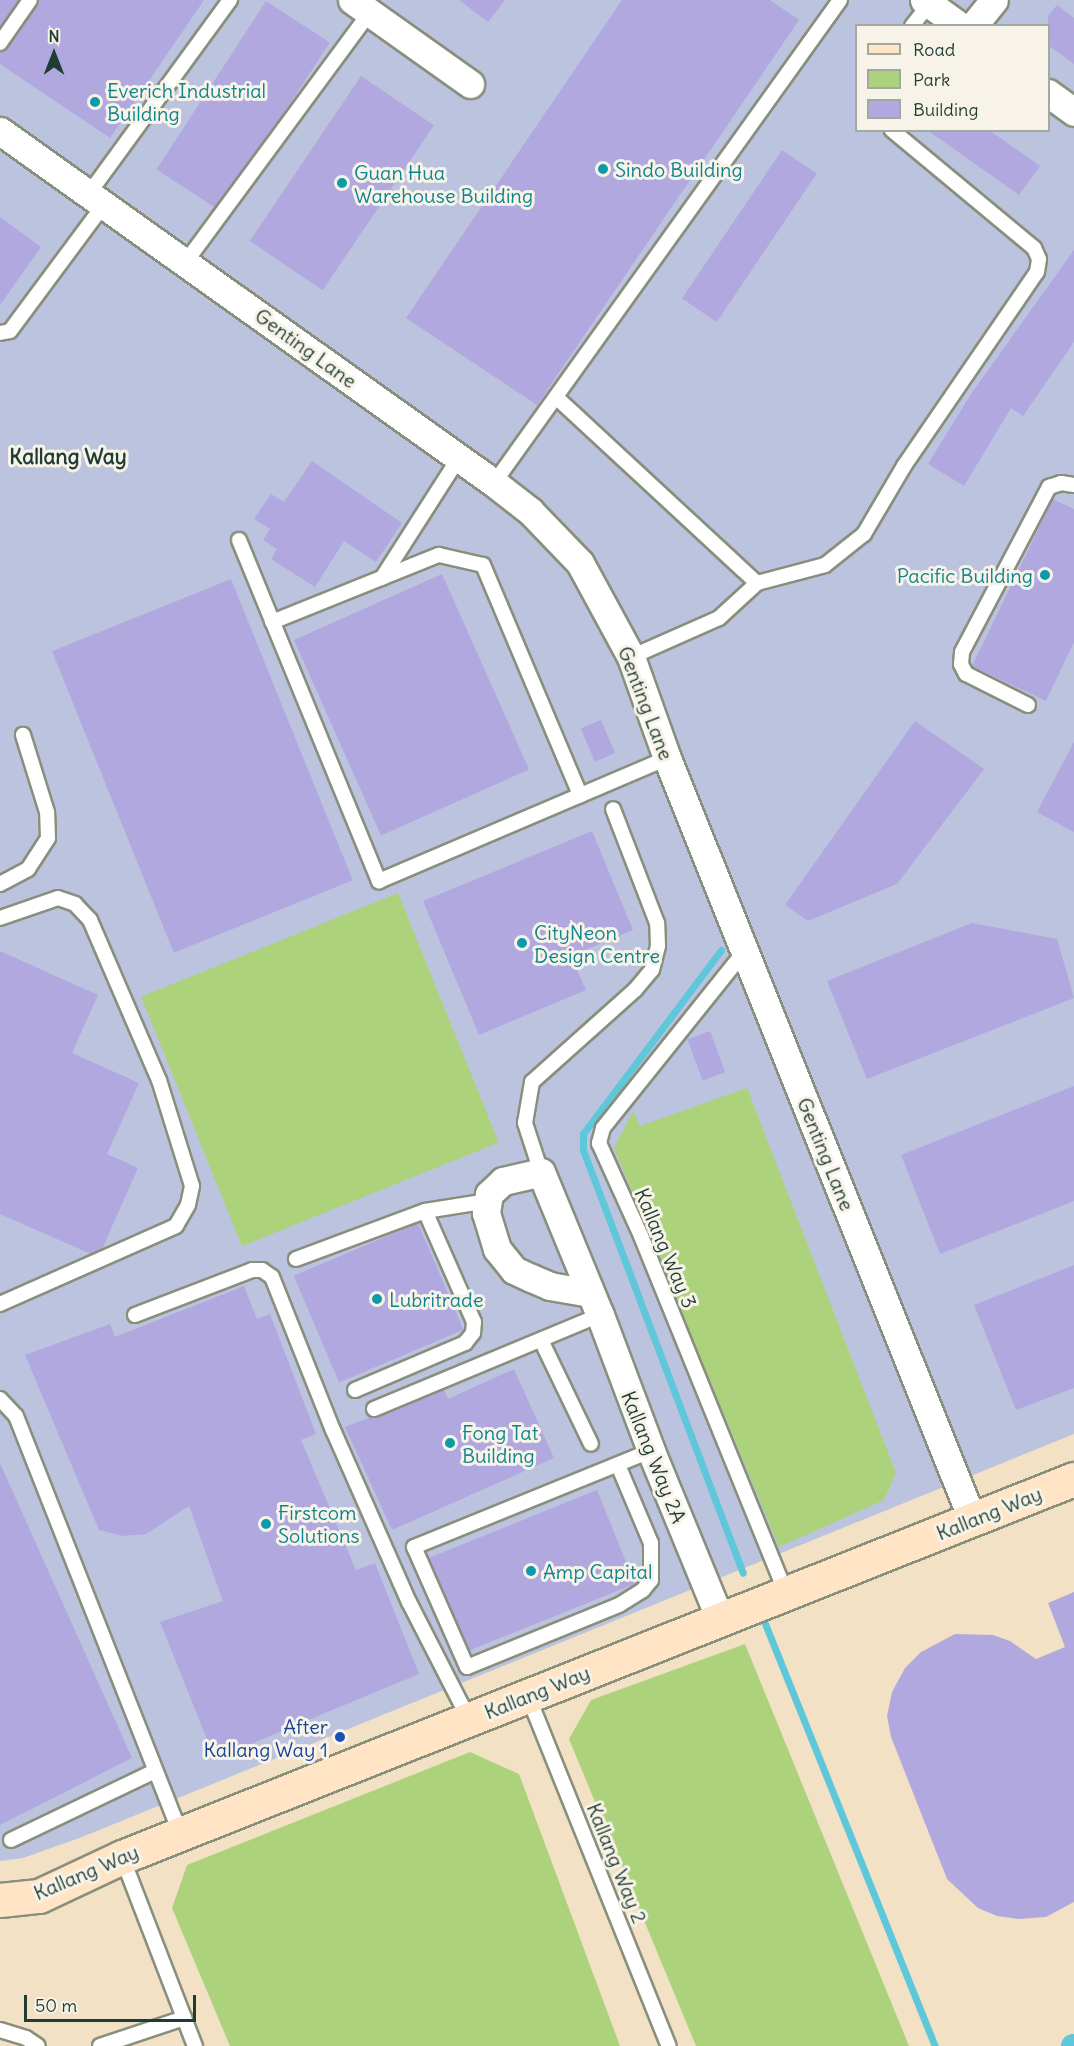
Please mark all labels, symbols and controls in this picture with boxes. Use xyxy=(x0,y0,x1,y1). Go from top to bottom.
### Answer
north arrow xyxy=(24,24,84,84)
legend xyxy=(855,24,1050,132)
text: N xyxy=(48,26,60,46)
text: Road xyxy=(913,38,955,61)
text: Park xyxy=(913,68,950,91)
place label: Everich Industrial Building xyxy=(107,78,266,125)
marker: Everich Industrial Building xyxy=(88,95,102,109)
text: Building xyxy=(913,98,978,121)
place label: Sindo Building xyxy=(615,157,743,181)
place label: Guan Hua Warehouse Building xyxy=(354,160,533,207)
marker: Sindo Building xyxy=(596,162,610,176)
marker: Guan Hua Warehouse Building xyxy=(335,176,349,190)
street label: Genting Lane xyxy=(250,303,362,393)
district label: Kallang Way xyxy=(9,444,127,470)
place label: Pacific Building xyxy=(897,563,1033,587)
marker: Pacific Building xyxy=(1038,568,1052,582)
street label: Genting Lane xyxy=(613,643,679,763)
place label: CityNeon Design Centre xyxy=(534,920,660,967)
marker: CityNeon Design Centre xyxy=(515,936,529,950)
street label: Genting Lane xyxy=(792,1094,860,1214)
street label: Kallang Way 3 xyxy=(630,1184,702,1312)
place label: Lubritrade xyxy=(389,1287,483,1311)
marker: Lubritrade xyxy=(370,1292,384,1306)
street label: Kallang Way 2A xyxy=(617,1387,691,1527)
place label: Fong Tat Building xyxy=(462,1420,538,1467)
marker: Fong Tat Building xyxy=(443,1436,457,1450)
street label: Kallang Way xyxy=(933,1481,1045,1545)
place label: Firstcom Solutions xyxy=(278,1500,360,1547)
marker: Firstcom Solutions xyxy=(259,1517,273,1531)
place label: Amp Capital xyxy=(543,1559,652,1583)
marker: Amp Capital xyxy=(524,1564,538,1578)
street label: Kallang Way xyxy=(481,1660,593,1724)
place label: After Kallang Way 1 xyxy=(204,1714,328,1761)
marker: After Kallang Way 1 xyxy=(333,1730,347,1744)
street label: Kallang Way 2 xyxy=(582,1799,652,1927)
street label: Kallang Way xyxy=(30,1839,142,1905)
scale bar xyxy=(27,1983,200,2021)
text: 50 m xyxy=(35,1994,77,2017)

